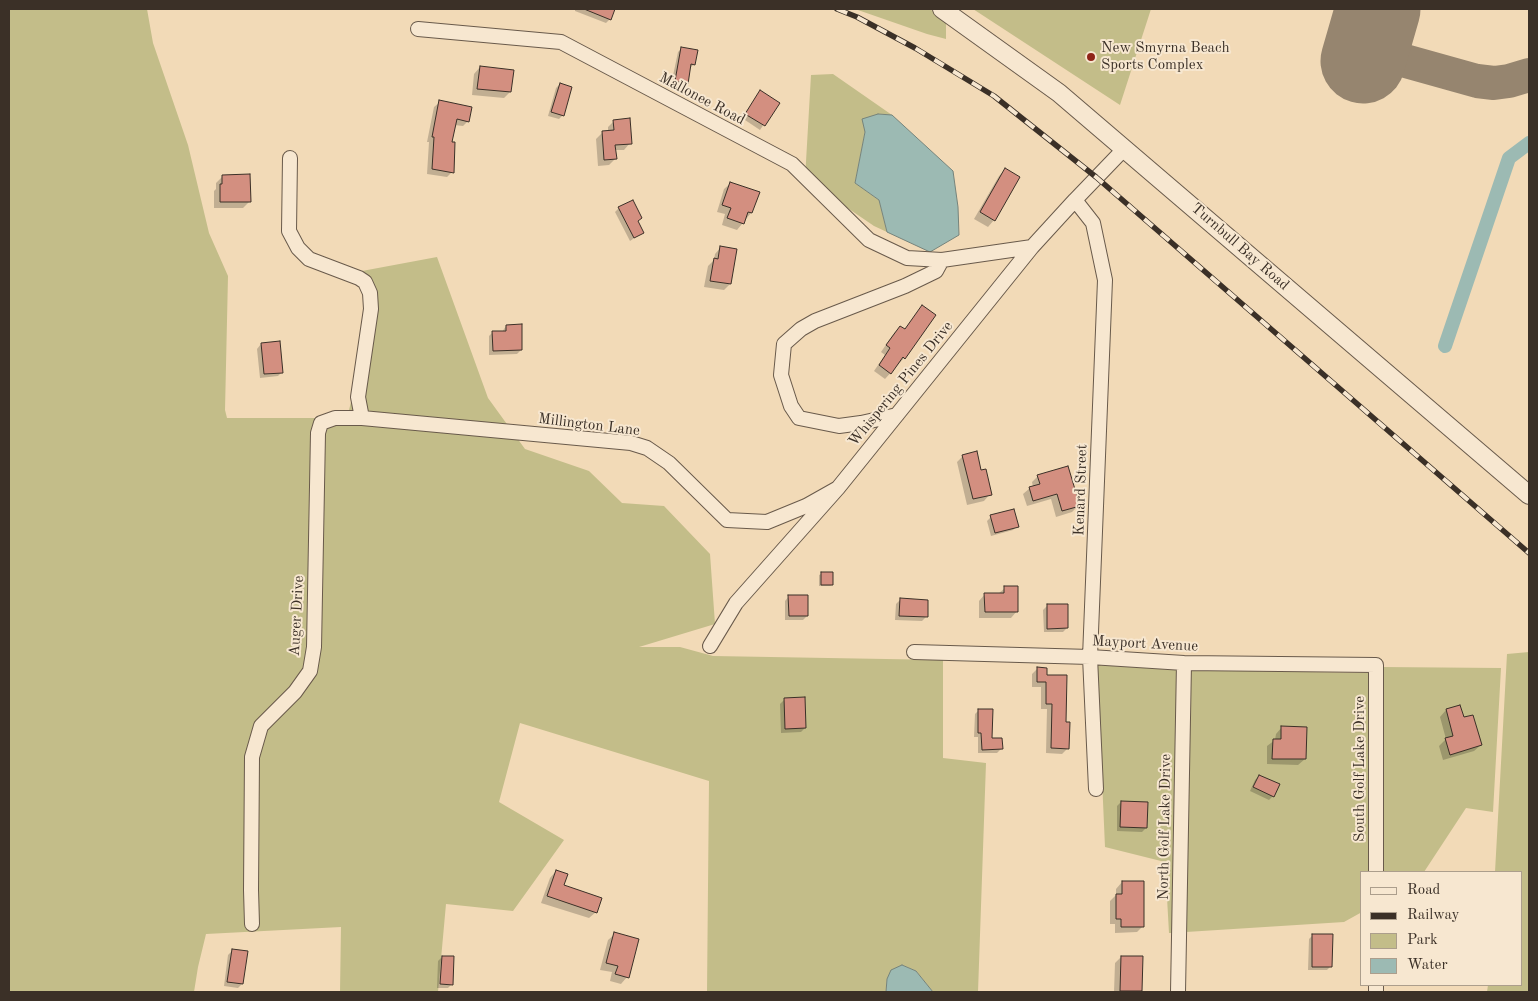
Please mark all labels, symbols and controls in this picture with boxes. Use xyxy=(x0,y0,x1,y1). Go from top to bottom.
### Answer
place label: New Smyrna Beach Sports Complex xyxy=(1101,39,1230,74)
marker: New Smyrna Beach Sports Complex xyxy=(1085,51,1097,63)
street label: Mallonee Road xyxy=(656,69,748,129)
street label: Turnbull Bay Road xyxy=(1187,200,1293,294)
street label: Whispering Pines Drive xyxy=(845,318,957,450)
street label: Millington Lane xyxy=(537,410,641,440)
street label: Kenard Street xyxy=(1070,444,1092,536)
street label: Auger Drive xyxy=(286,575,308,657)
street label: Mayport Avenue xyxy=(1092,632,1198,656)
street label: South Golf Lake Drive xyxy=(1351,696,1369,842)
street label: North Golf Lake Drive xyxy=(1155,754,1175,900)
legend xyxy=(1360,871,1523,986)
text: Road xyxy=(1407,883,1440,898)
text: Railway xyxy=(1407,908,1460,923)
text: Park xyxy=(1407,933,1438,948)
text: Water xyxy=(1407,958,1448,973)

